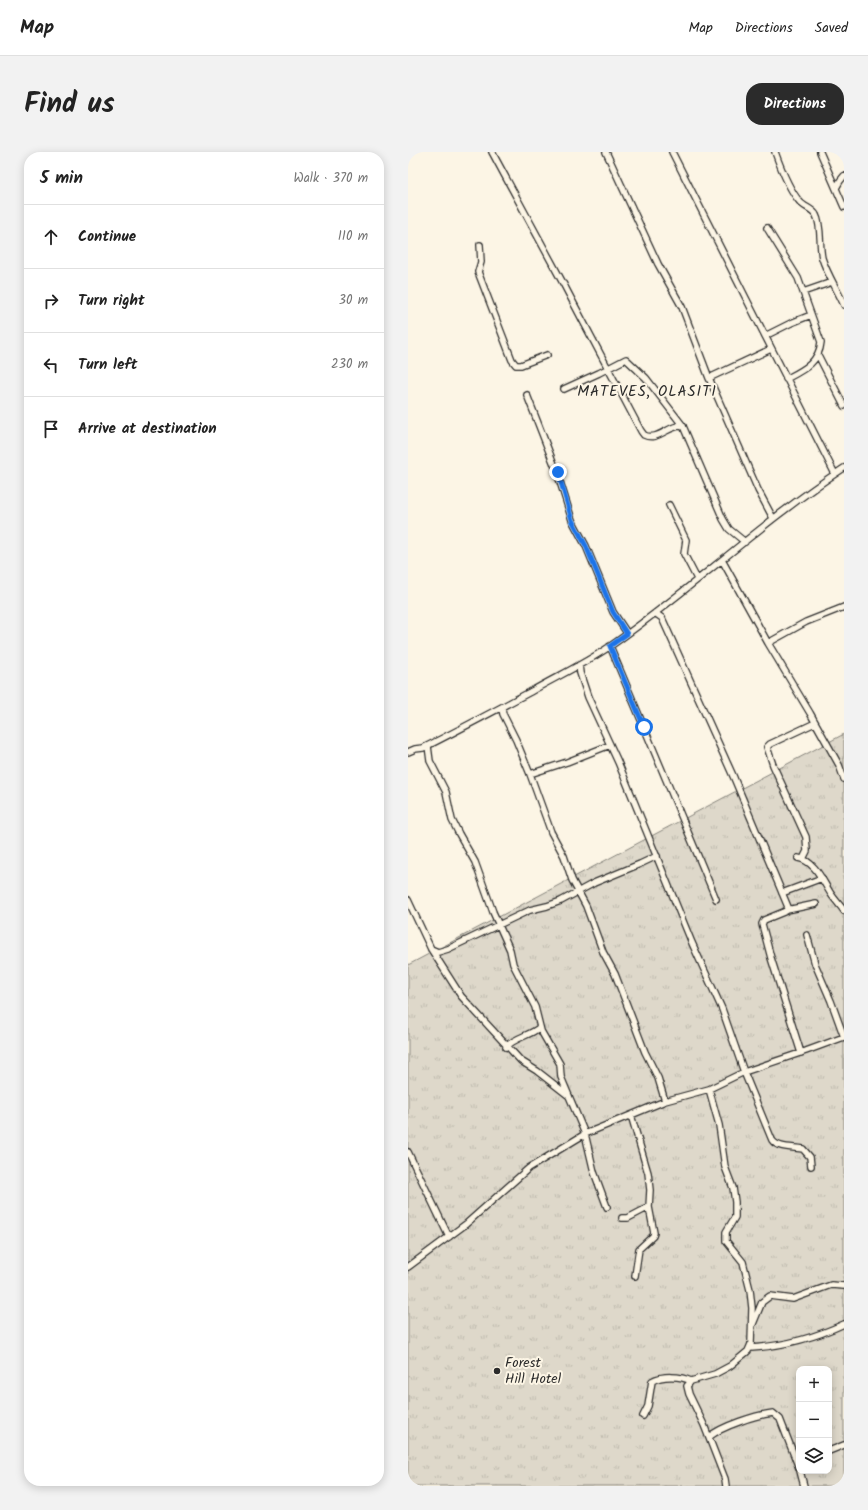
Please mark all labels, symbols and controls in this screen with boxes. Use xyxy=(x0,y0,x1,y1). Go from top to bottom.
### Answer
text: Map xyxy=(20,13,54,43)
text: Map xyxy=(688,17,713,39)
text: Directions xyxy=(735,17,793,39)
text: Saved xyxy=(815,17,848,39)
text: Find us xyxy=(24,82,115,127)
button: Directions xyxy=(746,83,844,125)
text: 5 min xyxy=(40,165,83,192)
text: Walk · 370 m xyxy=(293,168,368,189)
text: Continue xyxy=(78,225,136,249)
icon: ahead xyxy=(40,226,62,248)
text: 110 m xyxy=(338,226,368,247)
text: Turn right xyxy=(78,289,145,313)
icon: right xyxy=(40,290,62,312)
text: 30 m xyxy=(339,290,368,311)
text: Turn left xyxy=(78,353,138,377)
icon: left xyxy=(40,354,62,376)
text: 230 m xyxy=(331,354,368,375)
district label: MATEVES, OLASITI xyxy=(577,380,717,404)
text: Arrive at destination xyxy=(78,417,217,441)
icon: arrive xyxy=(40,418,62,440)
route end xyxy=(549,463,567,481)
route start xyxy=(635,718,653,736)
place label: Forest Hill Hotel xyxy=(505,1352,562,1390)
marker: Forest Hill Hotel xyxy=(492,1366,502,1376)
map controls xyxy=(796,1366,832,1474)
button: + xyxy=(796,1366,832,1402)
button: − xyxy=(796,1402,832,1438)
button: layers xyxy=(796,1438,832,1474)

